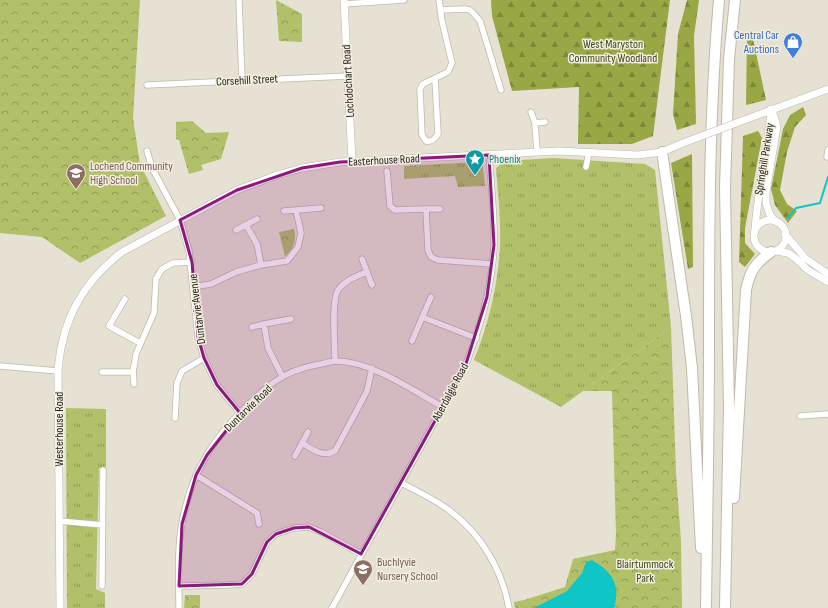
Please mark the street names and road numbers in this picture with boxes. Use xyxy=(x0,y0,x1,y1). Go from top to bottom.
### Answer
street label: Lochdochart Road xyxy=(339,44,358,118)
street label: Corsehill Street xyxy=(216,71,279,90)
street label: Springhill Parkway xyxy=(751,122,778,196)
street label: Easterhouse Road xyxy=(348,151,420,170)
street label: Duntarvie Avenue xyxy=(186,273,209,345)
street label: Aberdalgie Road xyxy=(428,360,472,425)
street label: Duntarvie Road xyxy=(221,382,276,435)
street label: Westerhouse Road xyxy=(52,392,67,466)

